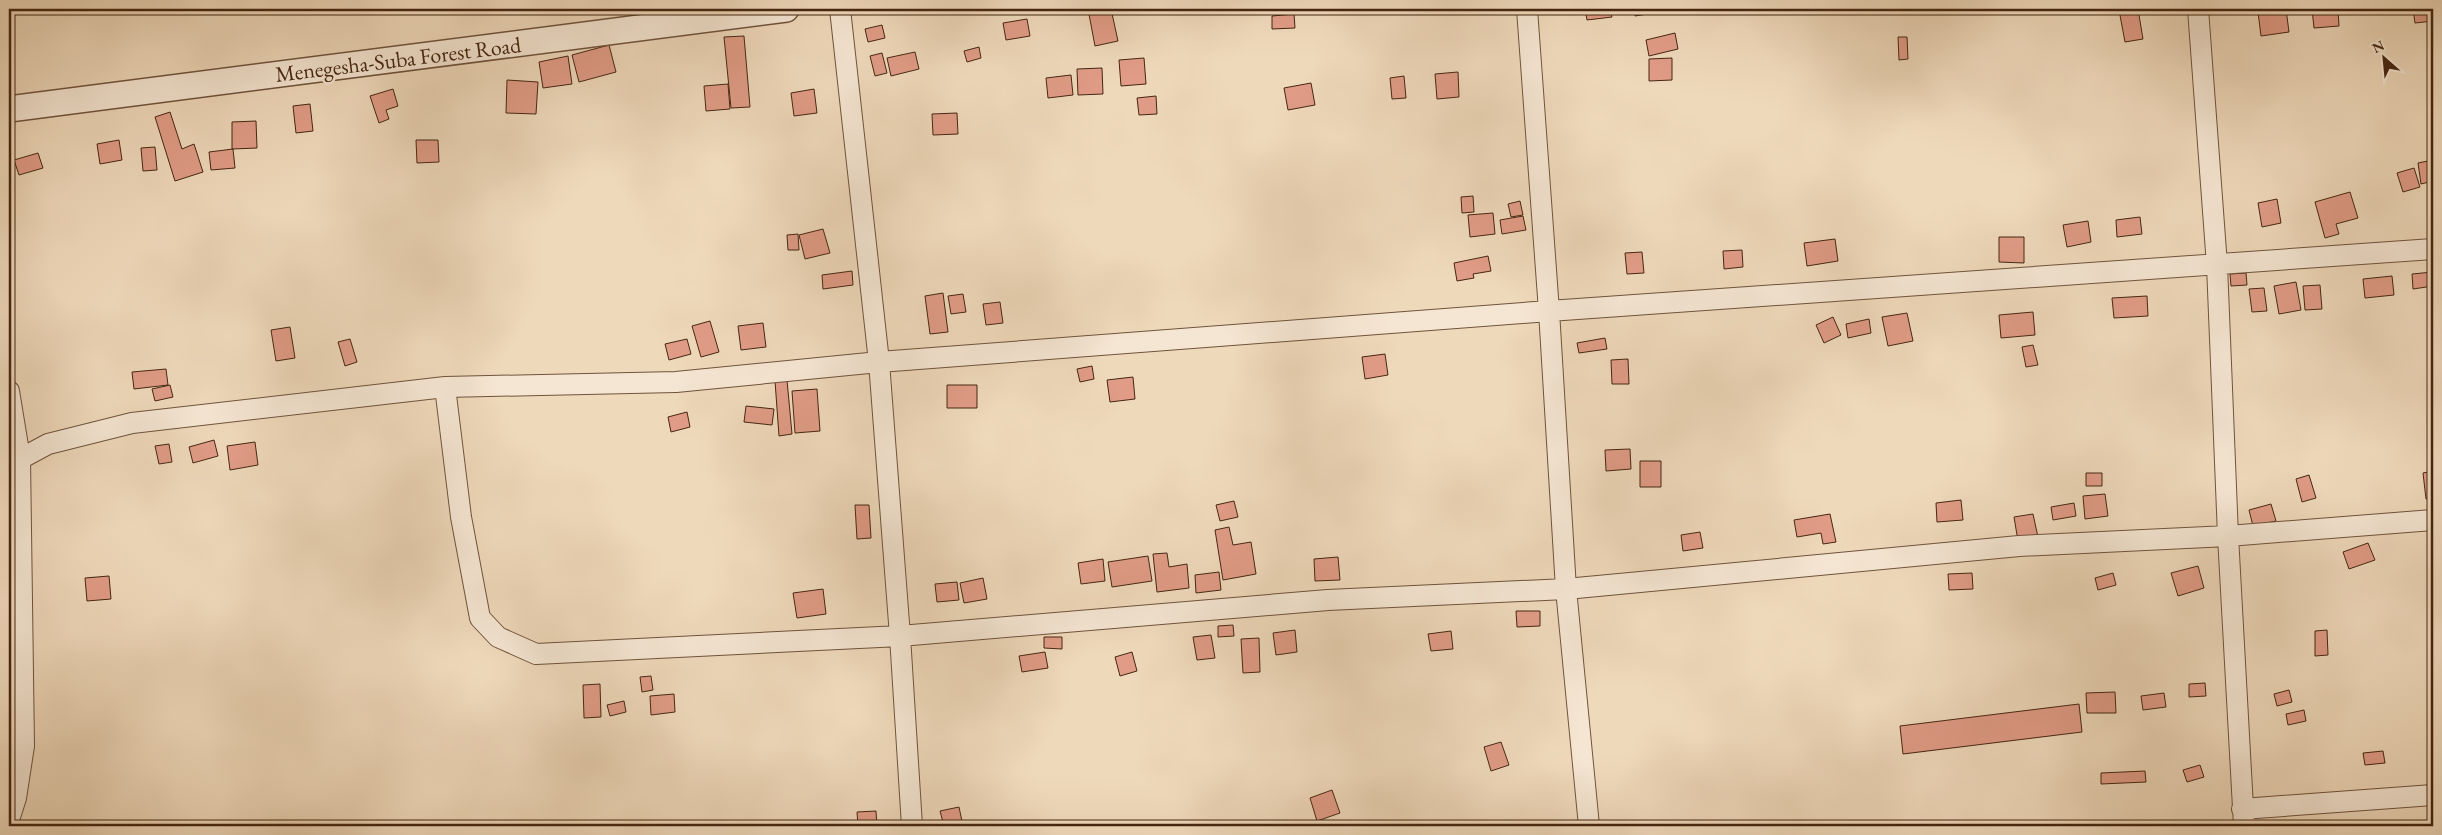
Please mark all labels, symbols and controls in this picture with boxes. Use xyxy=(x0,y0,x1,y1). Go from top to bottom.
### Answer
street label: Menegesha-Suba Forest Road xyxy=(274,30,523,89)
north arrow xyxy=(2360,32,2410,82)
text: N xyxy=(2369,36,2388,57)

